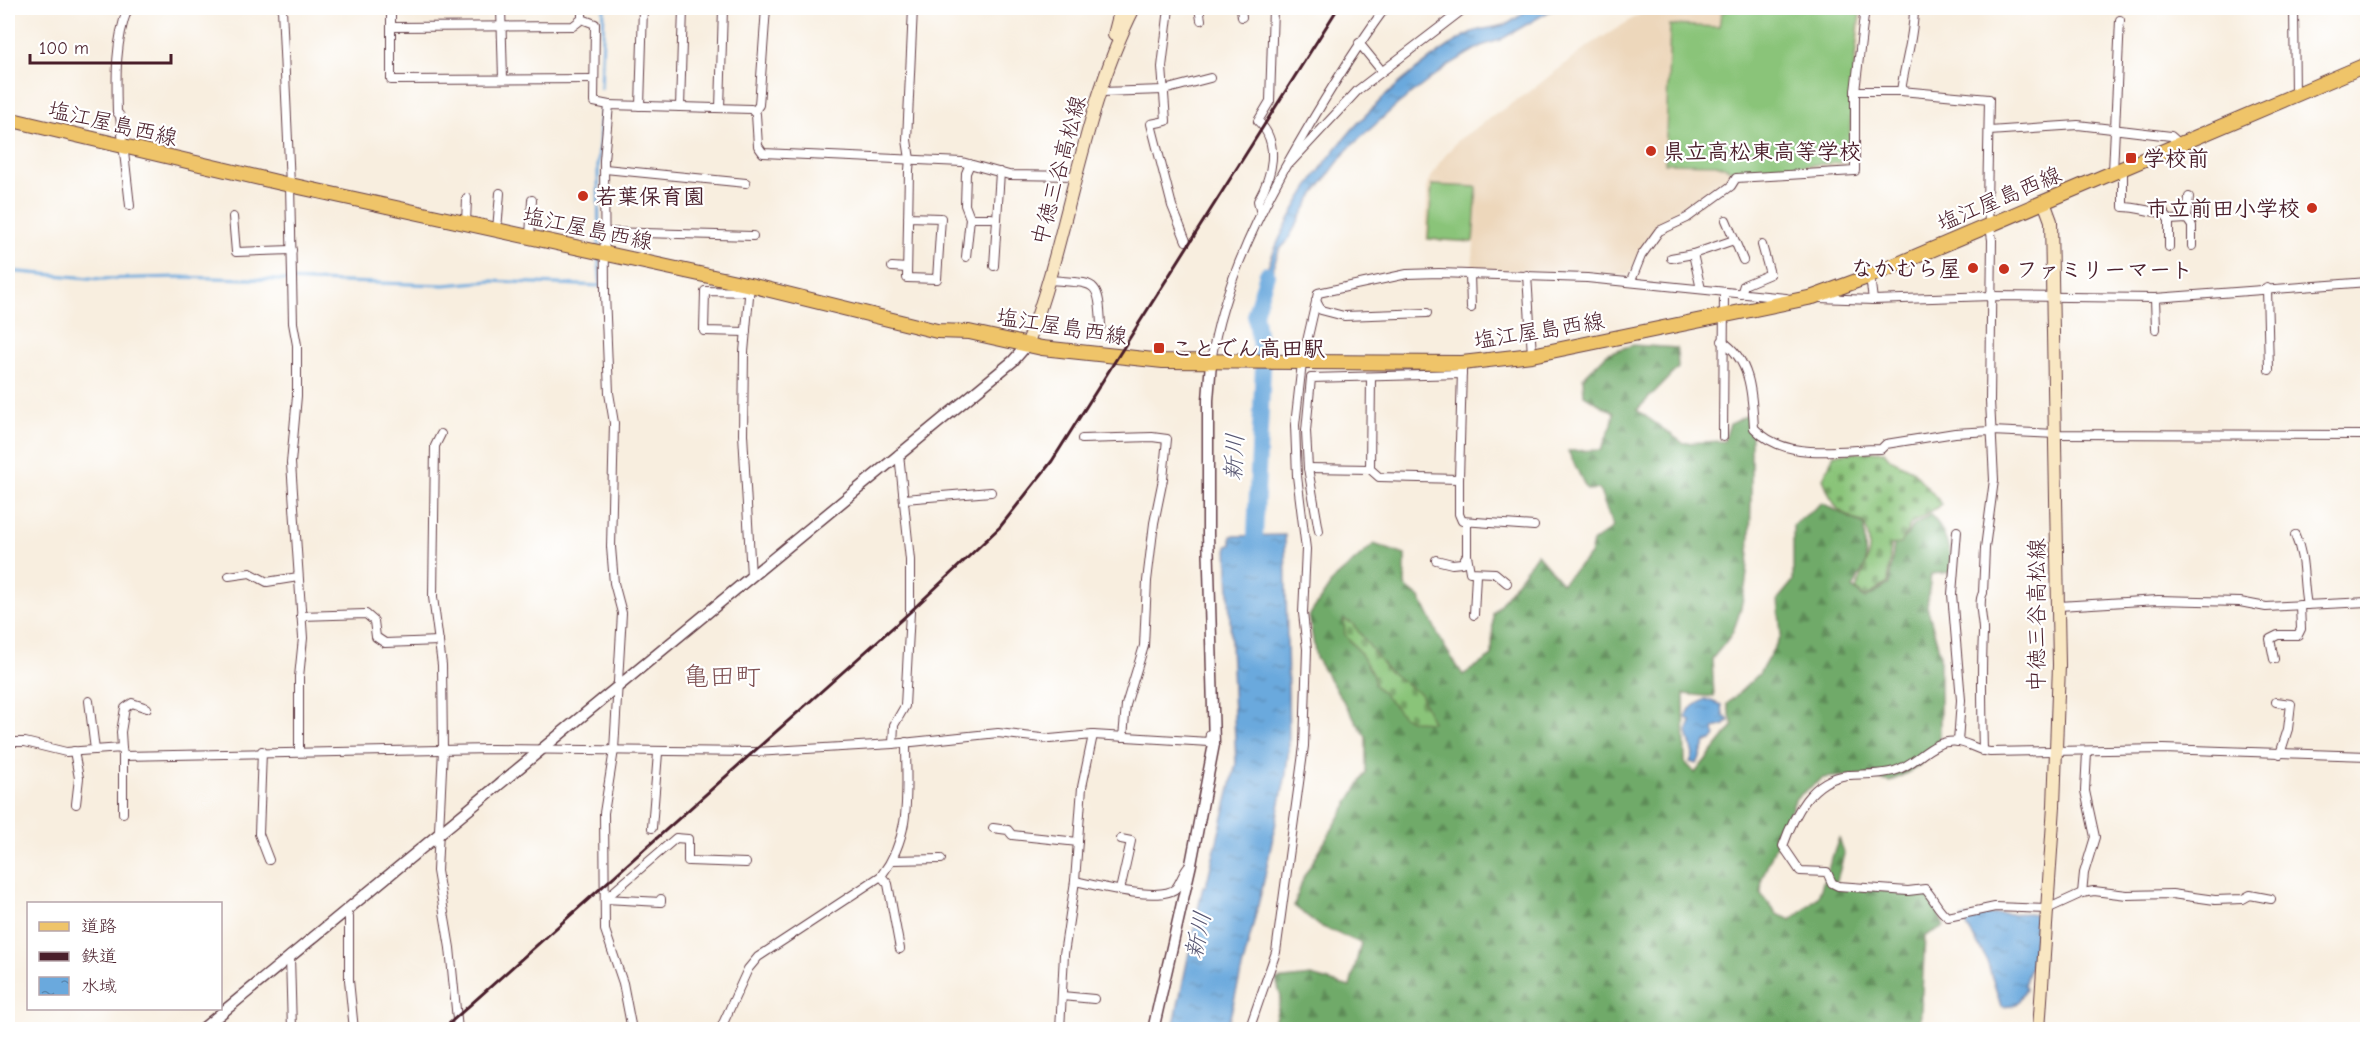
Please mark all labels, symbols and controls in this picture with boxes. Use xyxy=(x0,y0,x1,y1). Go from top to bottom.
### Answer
scale bar xyxy=(30,27,171,65)
text: 100 m xyxy=(39,38,89,59)
street label: 中徳三谷高松線 xyxy=(1026,93,1091,248)
street label: 塩江屋島西線 xyxy=(46,96,180,151)
place label: 県立高松東高等学校 xyxy=(1663,139,1861,165)
marker: 県立高松東高等学校 xyxy=(1644,144,1658,158)
place label: 学校前 xyxy=(2143,146,2209,172)
marker: 学校前 xyxy=(2124,151,2138,165)
street label: 塩江屋島西線 xyxy=(1934,161,2065,237)
place label: 若葉保育園 xyxy=(595,184,705,210)
marker: 若葉保育園 xyxy=(576,189,590,203)
place label: 市立前田小学校 xyxy=(2146,196,2300,222)
marker: 市立前田小学校 xyxy=(2305,201,2319,215)
street label: 塩江屋島西線 xyxy=(521,203,655,255)
place label: なかむら屋 xyxy=(1851,256,1961,282)
place label: ファミリーマート xyxy=(2016,257,2193,283)
marker: なかむら屋 xyxy=(1966,261,1980,275)
marker: ファミリーマート xyxy=(1997,262,2011,276)
street label: 塩江屋島西線 xyxy=(995,304,1129,350)
street label: 塩江屋島西線 xyxy=(1472,308,1606,354)
place label: ことでん高田駅 xyxy=(1171,336,1325,362)
marker: ことでん高田駅 xyxy=(1152,341,1166,355)
water label: 新川 xyxy=(1219,432,1249,482)
street label: 中徳三谷高松線 xyxy=(2024,538,2050,692)
district label: 亀田町 xyxy=(683,662,761,692)
legend xyxy=(27,902,222,1010)
water label: 新川 xyxy=(1179,909,1217,961)
text: 道路 xyxy=(81,916,117,937)
text: 鉄道 xyxy=(81,946,117,967)
text: 水域 xyxy=(81,976,117,997)

